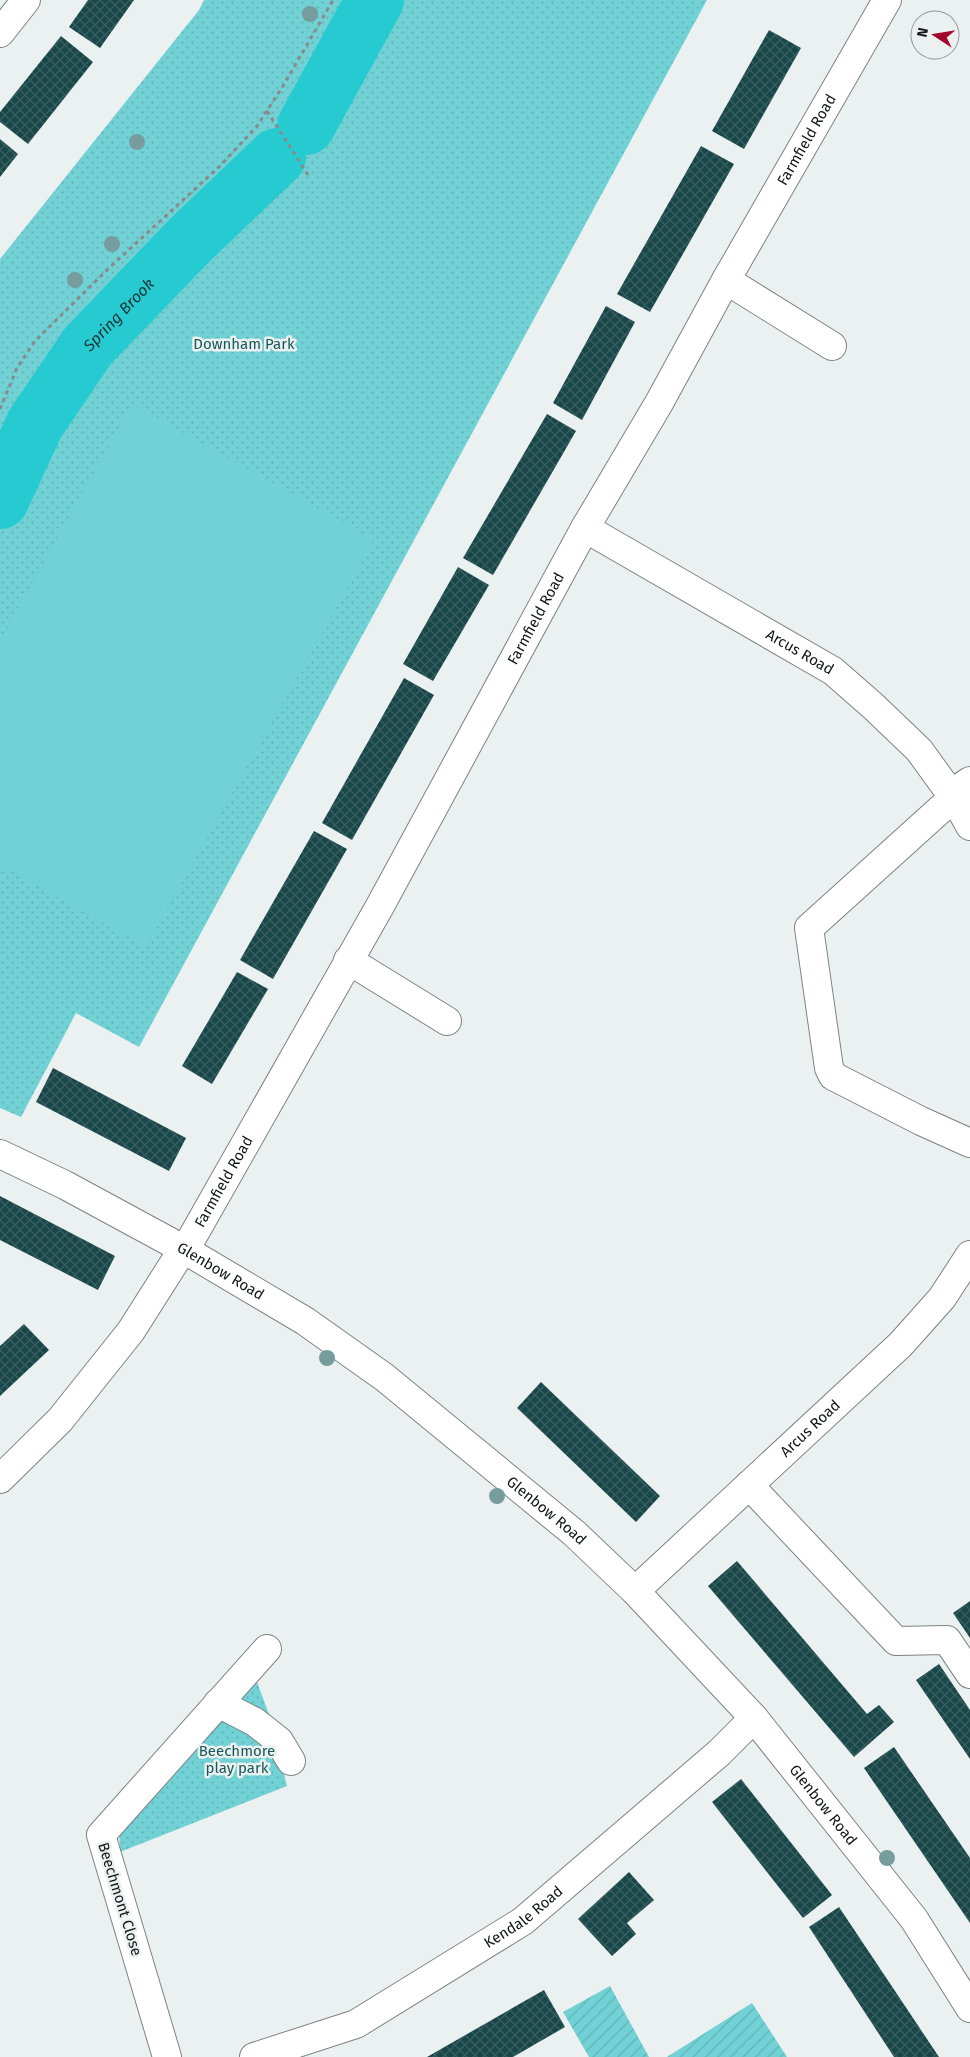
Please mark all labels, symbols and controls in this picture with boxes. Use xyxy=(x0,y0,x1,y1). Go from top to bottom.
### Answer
north arrow xyxy=(910,10,960,60)
text: N xyxy=(913,26,932,39)
street label: Farmfield Road xyxy=(773,91,840,189)
water label: Spring Brook xyxy=(79,274,158,355)
park label: Downham Park xyxy=(193,335,295,353)
street label: Farmfield Road xyxy=(504,569,568,668)
street label: Arcus Road xyxy=(763,625,837,678)
street label: Farmfield Road xyxy=(191,1133,257,1231)
street label: Glenbow Road xyxy=(174,1239,267,1304)
street label: Arcus Road xyxy=(776,1396,844,1461)
street label: Glenbow Road xyxy=(503,1472,590,1549)
park label: Beechmore play park xyxy=(199,1742,275,1777)
street label: Glenbow Road xyxy=(786,1761,861,1849)
street label: Beechmont Close xyxy=(94,1840,146,1958)
street label: Kendale Road xyxy=(481,1882,566,1952)

